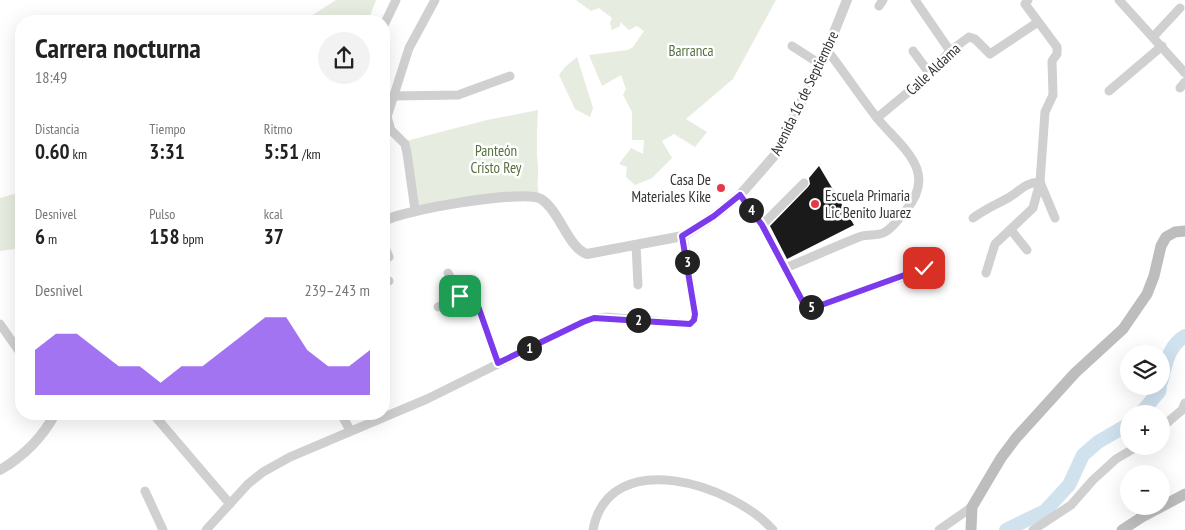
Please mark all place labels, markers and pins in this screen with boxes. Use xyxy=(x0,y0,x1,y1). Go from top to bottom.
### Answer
place label: Casa De Materiales Kike xyxy=(631,170,711,206)
marker: Casa De Materiales Kike xyxy=(715,182,727,194)
place label: Escuela Primaria Lic Benito Juarez xyxy=(825,186,911,222)
pin: 4 xyxy=(738,198,764,222)
marker: Escuela Primaria Lic Benito Juarez xyxy=(809,198,821,210)
pin xyxy=(903,247,945,289)
pin: 3 xyxy=(674,250,700,274)
pin xyxy=(439,275,481,317)
pin: 5 xyxy=(798,294,824,320)
pin: 2 xyxy=(626,308,650,332)
pin: 1 xyxy=(516,336,542,360)

